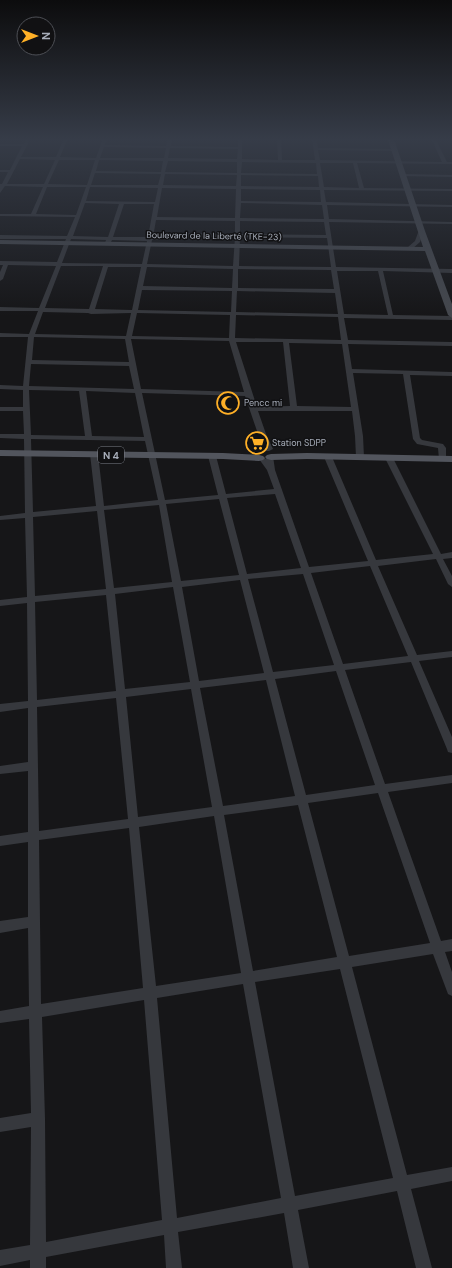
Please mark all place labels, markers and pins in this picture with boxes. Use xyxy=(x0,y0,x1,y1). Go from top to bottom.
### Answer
mosque icon: Pencc mi xyxy=(215,390,241,416)
place label: Pencc mi xyxy=(244,397,282,409)
supermarket icon: Station SDPP xyxy=(244,430,270,456)
place label: Station SDPP xyxy=(272,437,326,449)

